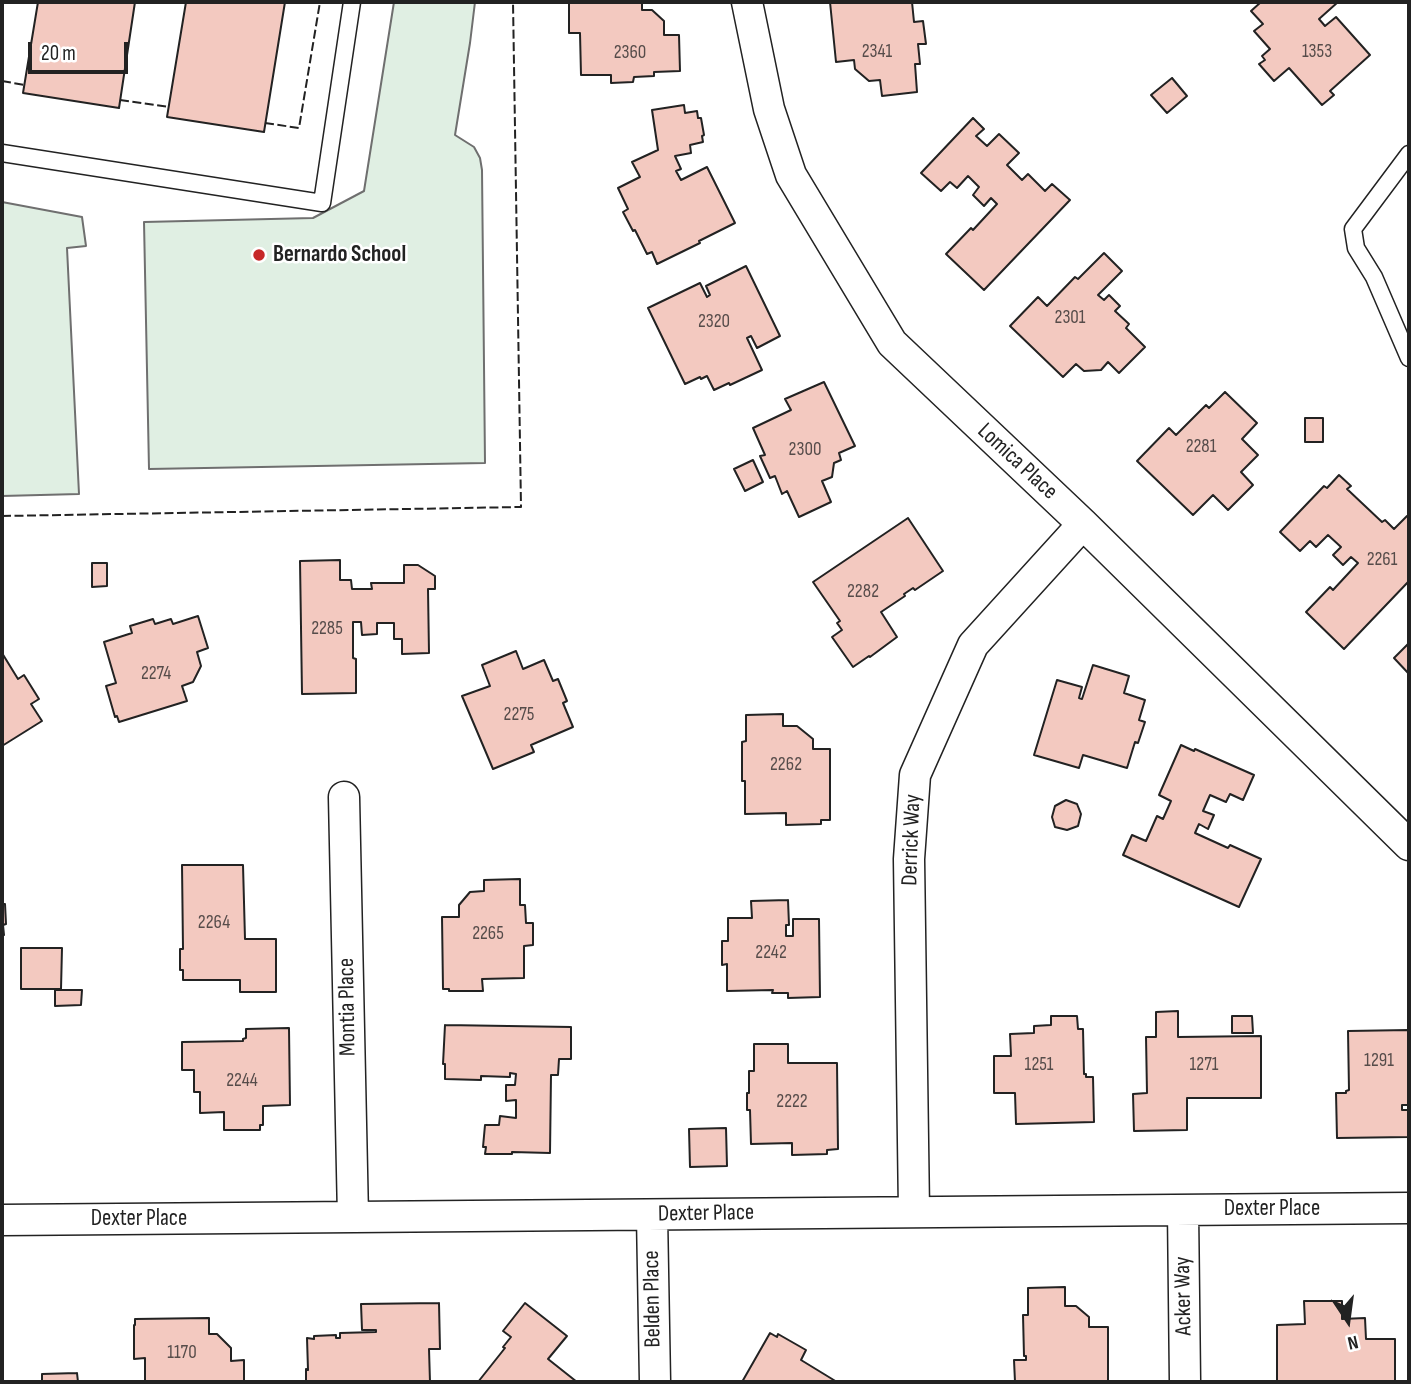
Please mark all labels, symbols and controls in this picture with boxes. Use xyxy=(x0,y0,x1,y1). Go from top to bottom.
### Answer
scale bar xyxy=(32,28,131,72)
text: 20 m xyxy=(41,41,76,66)
house number: 2341 xyxy=(862,41,892,63)
house number: 1353 xyxy=(1302,41,1332,63)
house number: 2360 xyxy=(614,42,646,64)
place label: Bernardo School xyxy=(273,241,406,269)
marker: Bernardo School xyxy=(251,247,267,263)
house number: 2301 xyxy=(1055,307,1085,329)
house number: 2320 xyxy=(698,311,730,333)
street label: Lomica Place xyxy=(971,418,1063,506)
house number: 2281 xyxy=(1186,436,1216,458)
house number: 2300 xyxy=(789,439,821,461)
house number: 2261 xyxy=(1367,549,1397,571)
house number: 2282 xyxy=(847,581,879,603)
house number: 2285 xyxy=(311,618,343,640)
house number: 2274 xyxy=(141,663,171,685)
house number: 2275 xyxy=(504,704,534,726)
house number: 2262 xyxy=(770,754,802,776)
street label: Derrick Way xyxy=(897,794,927,886)
house number: 2264 xyxy=(198,912,230,934)
house number: 2265 xyxy=(472,923,504,945)
house number: 2242 xyxy=(755,942,787,964)
street label: Montia Place xyxy=(333,958,363,1056)
house number: 1291 xyxy=(1364,1050,1394,1072)
house number: 1251 xyxy=(1025,1054,1053,1076)
house number: 1271 xyxy=(1189,1054,1219,1076)
house number: 2244 xyxy=(226,1070,258,1092)
house number: 2222 xyxy=(776,1091,808,1113)
street label: Dexter Place xyxy=(1224,1195,1320,1223)
street label: Dexter Place xyxy=(658,1199,754,1229)
street label: Dexter Place xyxy=(91,1205,187,1233)
street label: Belden Place xyxy=(638,1250,668,1348)
street label: Acker Way xyxy=(1170,1256,1198,1336)
north arrow xyxy=(1313,1286,1383,1356)
text: N xyxy=(1345,1330,1360,1354)
house number: 1170 xyxy=(167,1342,197,1364)

